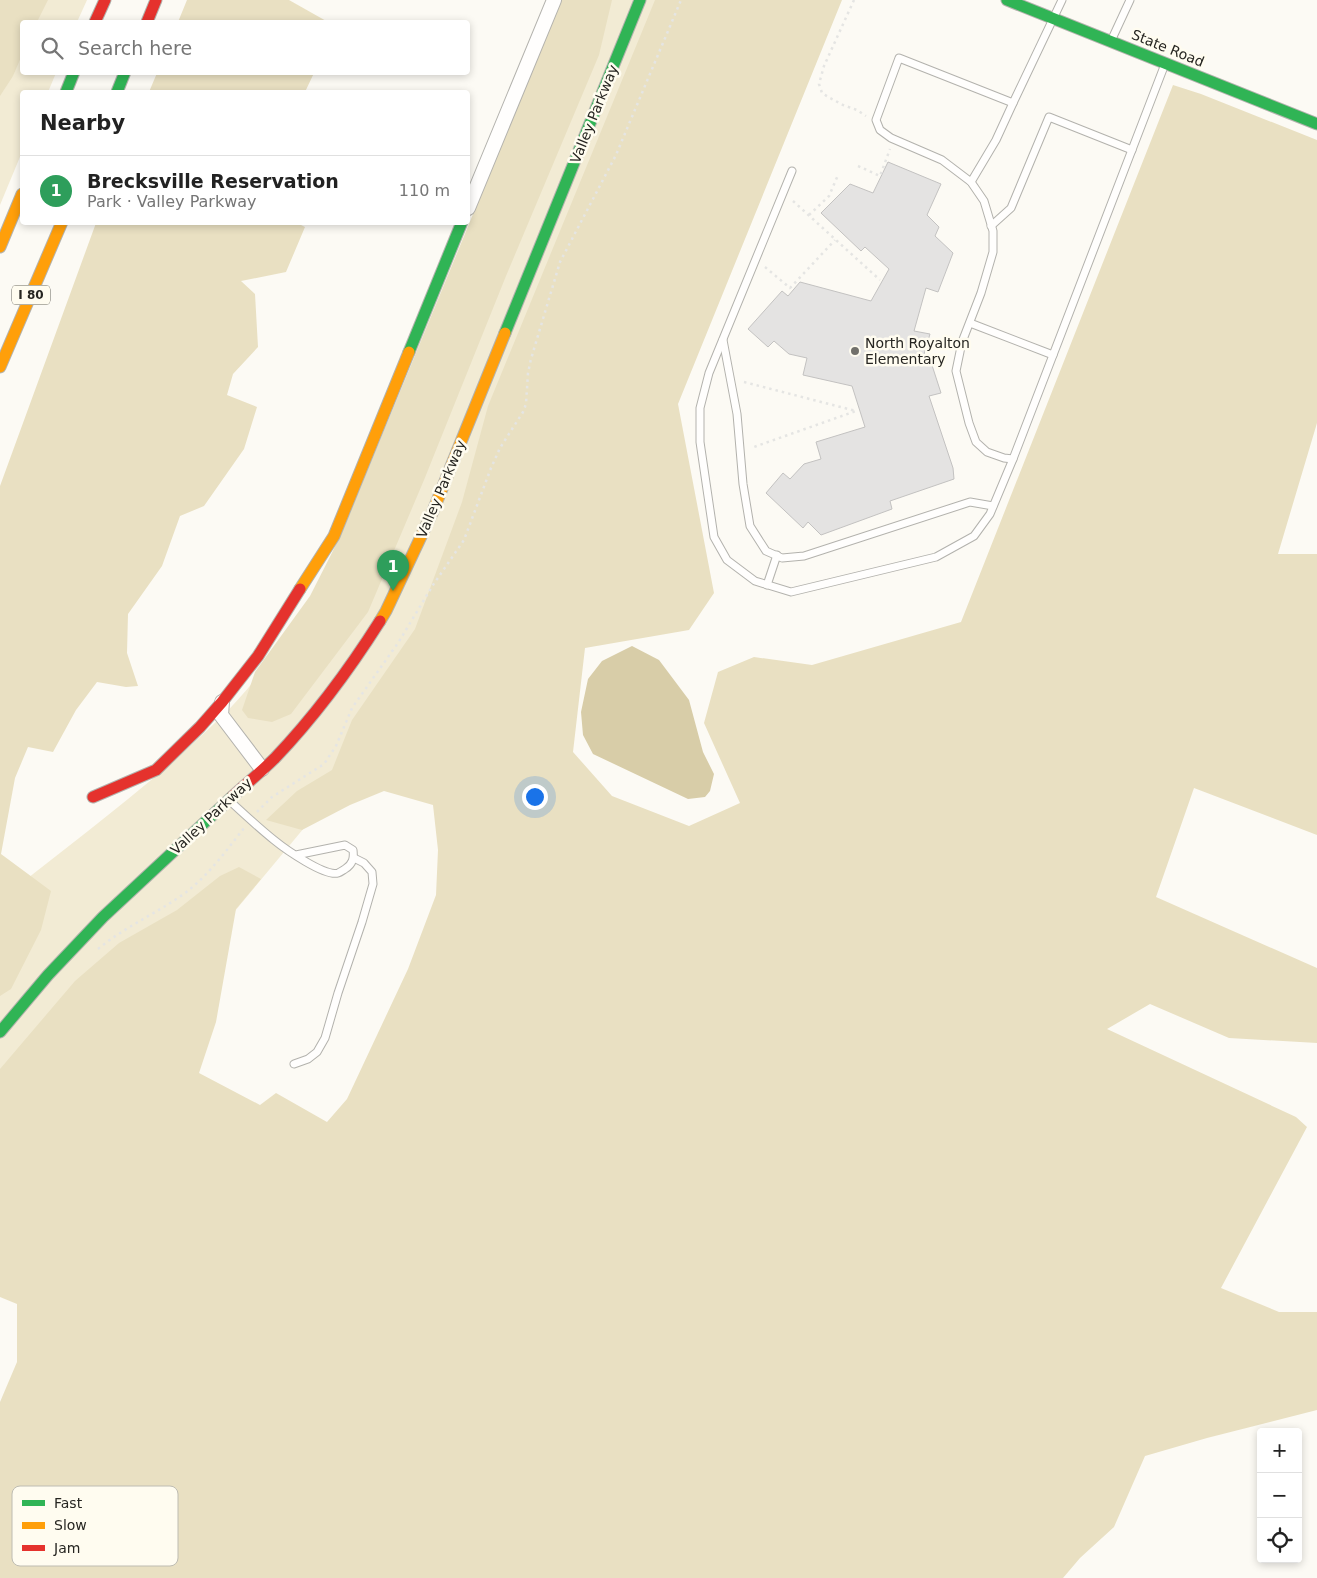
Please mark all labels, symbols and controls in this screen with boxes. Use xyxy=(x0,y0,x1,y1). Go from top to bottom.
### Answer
search box xyxy=(20,20,470,75)
street label: State Road xyxy=(1129,26,1207,70)
icon: search xyxy=(38,34,66,62)
text: Search here xyxy=(78,37,192,59)
street label: Valley Parkway xyxy=(567,62,621,166)
text: Nearby xyxy=(40,111,125,135)
text: Brecksville Reservation xyxy=(87,170,339,192)
text: 1 xyxy=(50,181,62,200)
text: 110 m xyxy=(399,181,450,200)
text: Park · Valley Parkway xyxy=(87,192,257,211)
road number: I 80 xyxy=(12,286,50,304)
place label: North Royalton Elementary xyxy=(865,335,970,367)
marker: North Royalton Elementary xyxy=(849,345,861,357)
street label: Valley Parkway xyxy=(413,438,469,540)
pin: 1 xyxy=(377,550,409,591)
street label: Valley Parkway xyxy=(167,774,255,858)
your location xyxy=(522,784,548,810)
map controls xyxy=(1257,1428,1302,1563)
button: + xyxy=(1257,1428,1302,1473)
button: − xyxy=(1257,1473,1302,1518)
legend xyxy=(12,1486,178,1566)
text: Fast xyxy=(54,1495,83,1511)
text: Slow xyxy=(54,1517,87,1533)
button: locate xyxy=(1257,1518,1302,1563)
text: Jam xyxy=(53,1540,80,1556)

